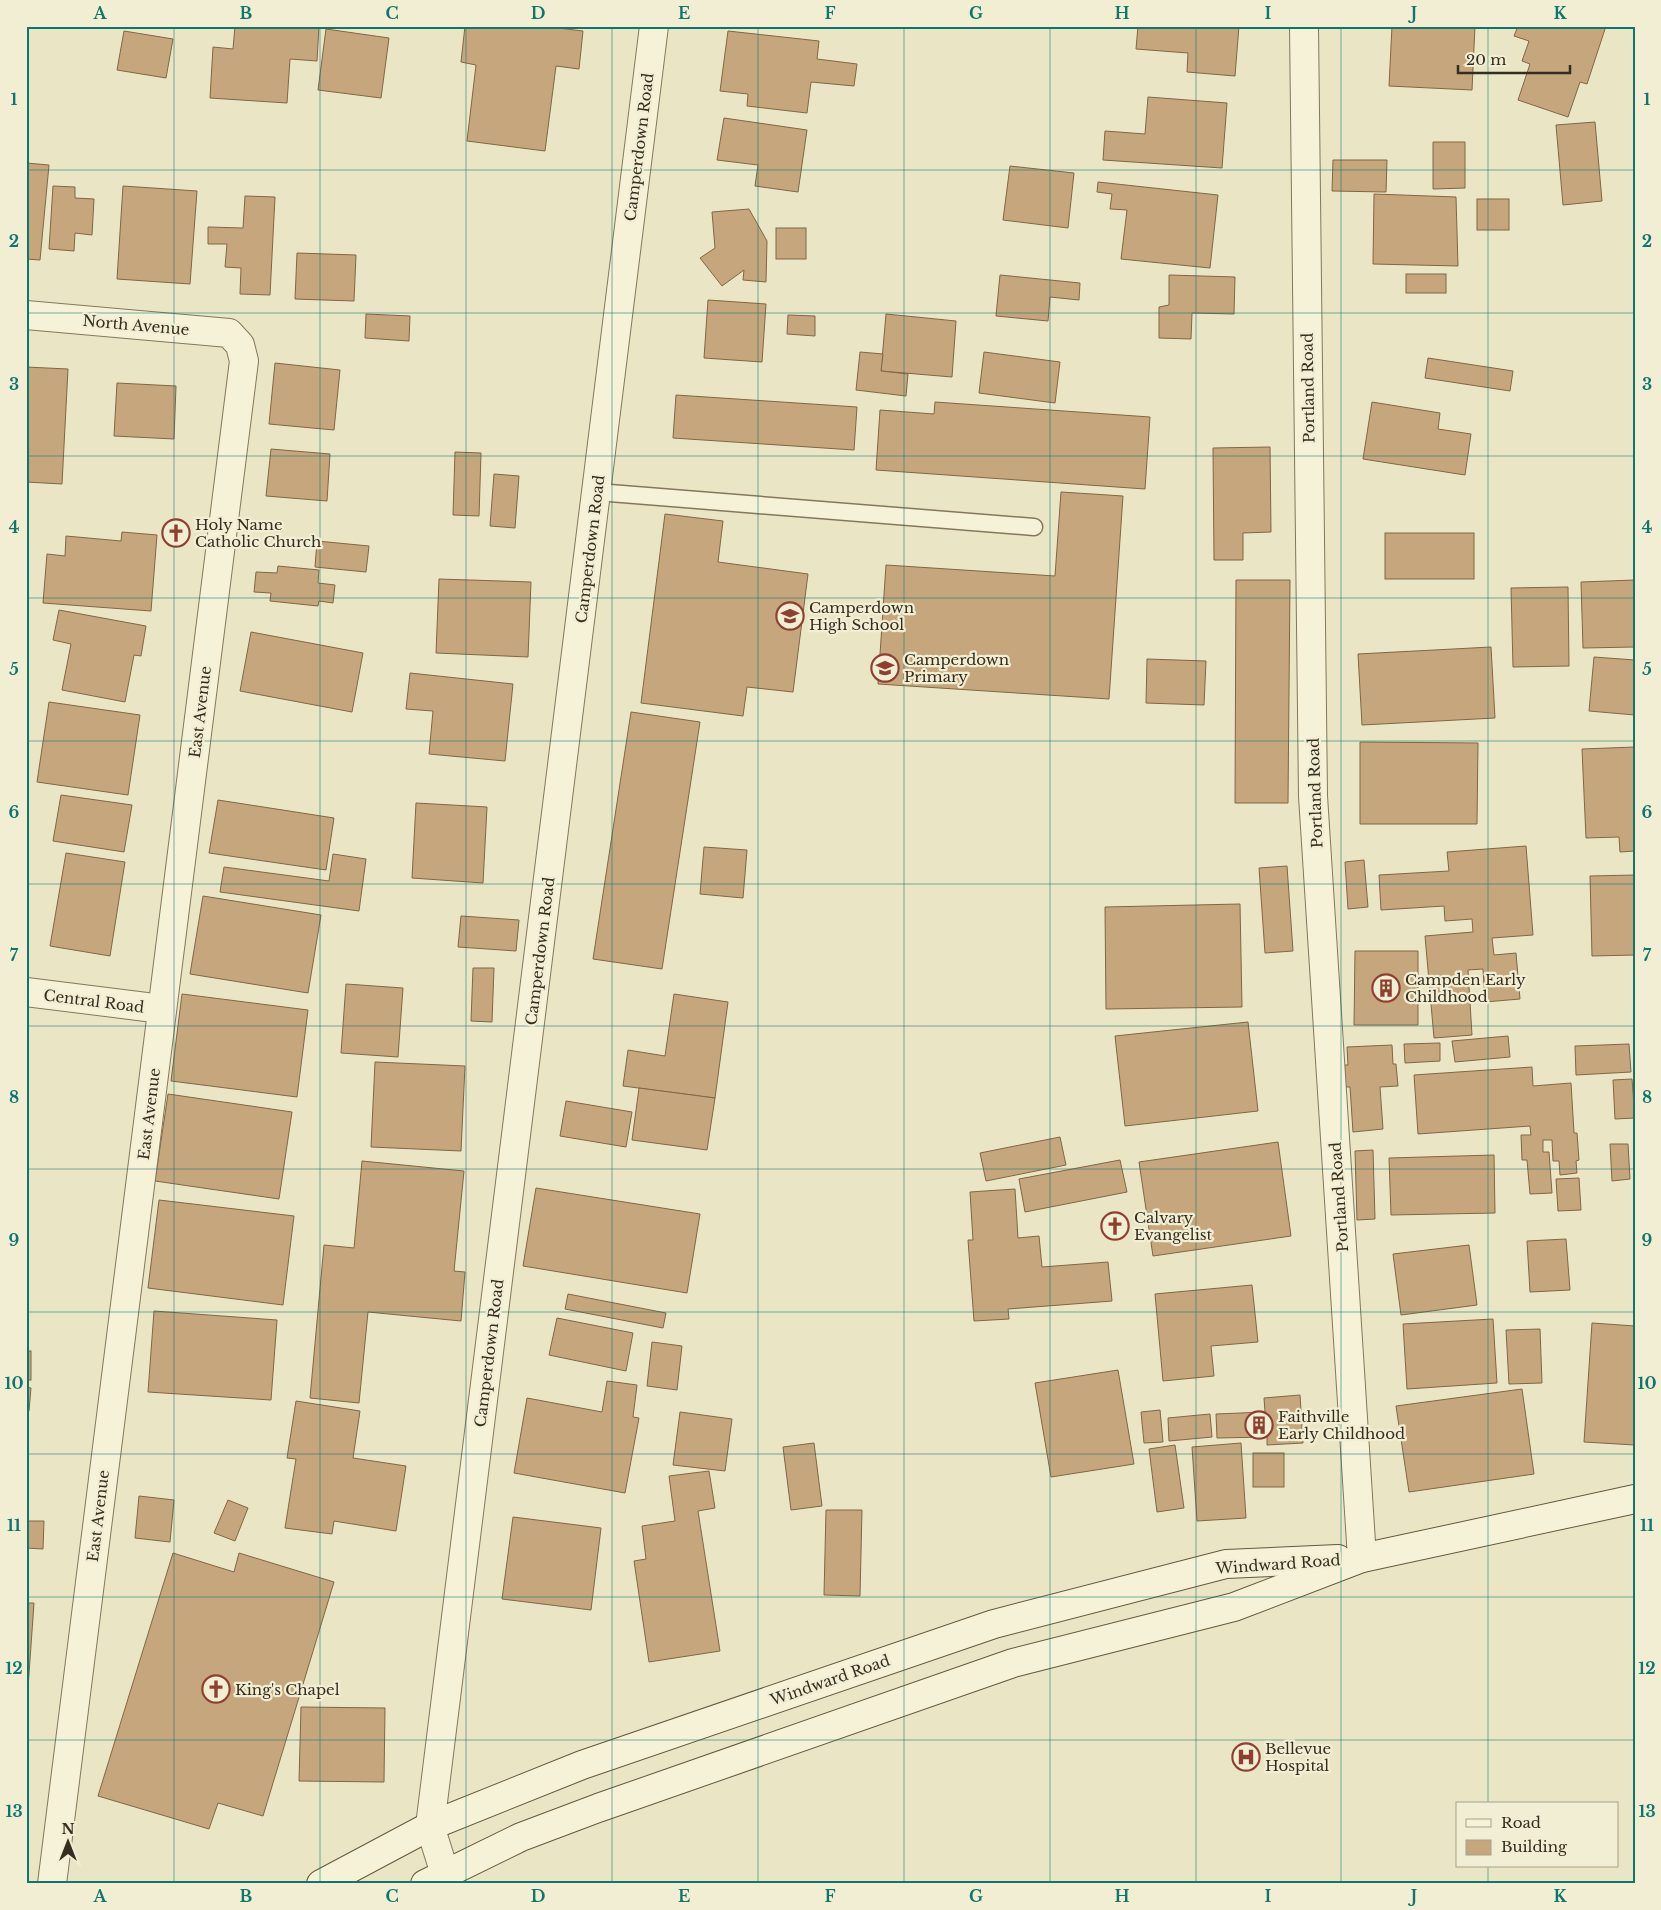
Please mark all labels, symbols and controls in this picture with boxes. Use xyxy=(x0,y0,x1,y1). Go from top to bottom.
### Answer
text: A xyxy=(93,3,108,23)
text: B xyxy=(240,3,253,23)
text: C xyxy=(385,3,399,23)
text: D xyxy=(531,3,545,23)
text: E xyxy=(678,3,690,23)
text: F xyxy=(824,3,836,23)
text: G xyxy=(969,3,983,23)
text: H xyxy=(1114,3,1130,23)
text: I xyxy=(1265,3,1272,23)
text: J xyxy=(1408,3,1417,23)
text: K xyxy=(1553,3,1567,23)
scale bar xyxy=(1458,42,1571,74)
text: 20 m xyxy=(1466,50,1506,69)
street label: Camperdown Road xyxy=(620,72,658,222)
text: 1 xyxy=(11,89,18,109)
text: 1 xyxy=(1644,89,1651,109)
text: 2 xyxy=(9,231,19,251)
text: 2 xyxy=(1642,231,1652,251)
street label: North Avenue xyxy=(82,311,190,339)
street label: Portland Road xyxy=(1298,333,1318,443)
text: 3 xyxy=(9,374,19,394)
text: 3 xyxy=(1642,374,1652,394)
street label: Camperdown Road xyxy=(571,474,609,624)
place label: Holy Name Catholic Church xyxy=(195,515,321,551)
text: 4 xyxy=(9,517,19,537)
text: 4 xyxy=(1642,517,1652,537)
church icon: Holy Name Catholic Church xyxy=(161,518,191,548)
place label: Camperdown High School xyxy=(809,598,914,634)
school or university icon: Camperdown High School xyxy=(775,601,805,631)
place label: Camperdown Primary xyxy=(904,650,1009,686)
school or university icon: Camperdown Primary xyxy=(870,653,900,683)
text: 5 xyxy=(9,659,19,679)
text: 5 xyxy=(1642,659,1652,679)
street label: East Avenue xyxy=(185,665,215,759)
street label: Portland Road xyxy=(1304,738,1326,848)
text: 6 xyxy=(9,802,20,822)
text: 6 xyxy=(1642,802,1653,822)
street label: Camperdown Road xyxy=(521,876,559,1026)
text: 7 xyxy=(10,945,19,965)
text: 7 xyxy=(1643,945,1652,965)
place label: Campden Early Childhood xyxy=(1405,970,1526,1006)
building icon: Campden Early Childhood xyxy=(1371,973,1401,1003)
street label: Central Road xyxy=(43,985,145,1017)
street label: East Avenue xyxy=(134,1067,164,1161)
text: 8 xyxy=(9,1087,19,1107)
text: 8 xyxy=(1642,1087,1652,1107)
street label: Portland Road xyxy=(1326,1141,1352,1253)
place label: Calvary Evangelist xyxy=(1134,1208,1213,1244)
church icon: Calvary Evangelist xyxy=(1100,1211,1130,1241)
text: 9 xyxy=(9,1230,20,1250)
text: 9 xyxy=(1642,1230,1653,1250)
street label: Camperdown Road xyxy=(470,1278,508,1428)
text: 10 xyxy=(4,1373,24,1393)
text: 10 xyxy=(1637,1373,1657,1393)
place label: Faithville Early Childhood xyxy=(1278,1407,1405,1443)
building icon: Faithville Early Childhood xyxy=(1244,1410,1274,1440)
street label: East Avenue xyxy=(83,1469,113,1563)
text: 11 xyxy=(7,1515,21,1535)
text: 11 xyxy=(1640,1515,1654,1535)
street label: Windward Road xyxy=(1214,1550,1341,1578)
street label: Windward Road xyxy=(767,1651,892,1710)
text: 12 xyxy=(5,1658,23,1678)
text: 12 xyxy=(1638,1658,1656,1678)
church icon: King's Chapel xyxy=(201,1674,231,1704)
place label: King's Chapel xyxy=(235,1680,340,1699)
place label: Bellevue Hospital xyxy=(1265,1739,1331,1775)
hospital icon: Bellevue Hospital xyxy=(1231,1742,1261,1772)
text: 13 xyxy=(5,1801,23,1821)
text: 13 xyxy=(1638,1801,1656,1821)
legend xyxy=(1456,1802,1618,1868)
text: Road xyxy=(1501,1813,1541,1832)
north arrow xyxy=(42,1818,92,1868)
text: N xyxy=(61,1820,75,1838)
text: Building xyxy=(1501,1837,1568,1856)
text: A xyxy=(93,1886,108,1906)
text: B xyxy=(240,1886,253,1906)
text: C xyxy=(385,1886,399,1906)
text: D xyxy=(531,1886,545,1906)
text: E xyxy=(678,1886,690,1906)
text: F xyxy=(824,1886,836,1906)
text: G xyxy=(969,1886,983,1906)
text: H xyxy=(1114,1886,1130,1906)
text: I xyxy=(1265,1886,1272,1906)
text: J xyxy=(1408,1886,1417,1906)
text: K xyxy=(1553,1886,1567,1906)

